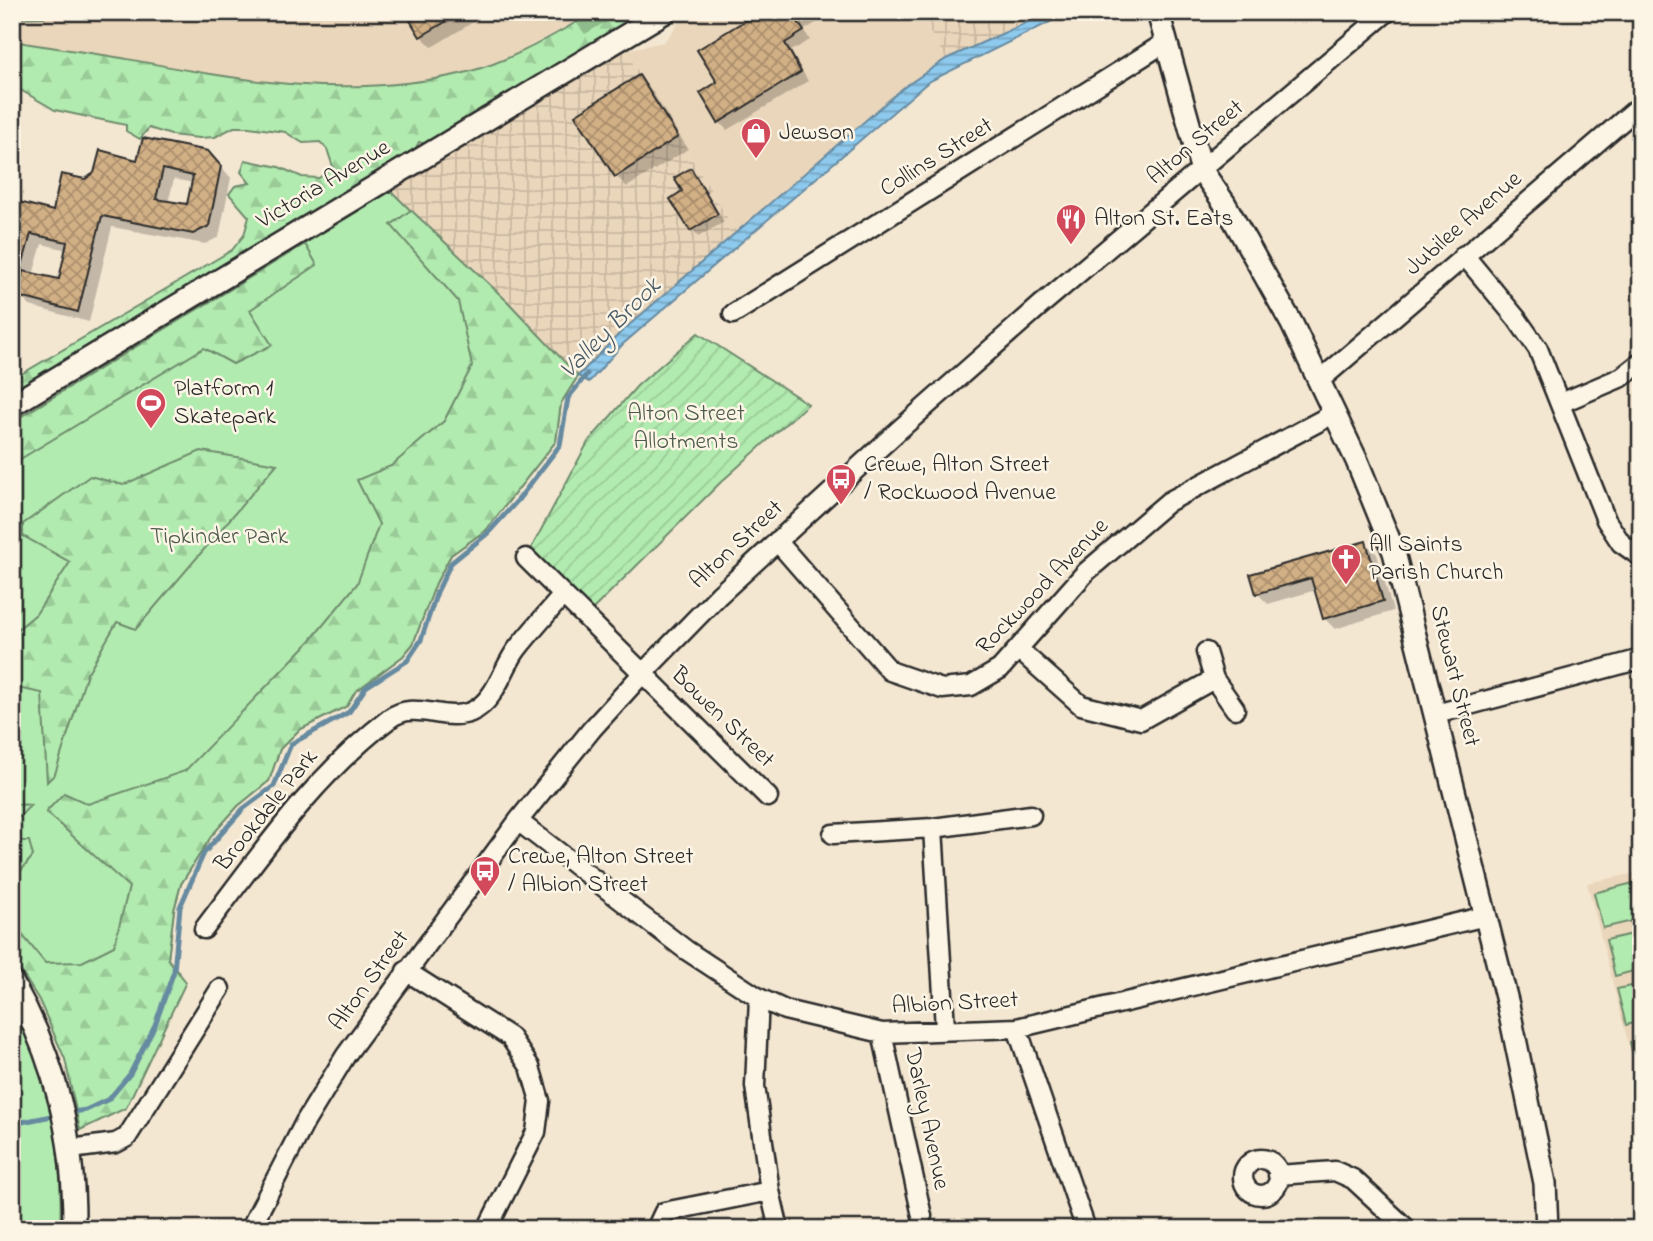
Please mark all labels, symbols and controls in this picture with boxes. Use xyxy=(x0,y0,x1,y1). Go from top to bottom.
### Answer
street label: Alton Street xyxy=(1140,92,1252,194)
street label: Collins Street xyxy=(874,109,1000,207)
shop icon: Jewson xyxy=(739,116,773,160)
place label: Jewson xyxy=(779,116,854,151)
street label: Victoria Avenue xyxy=(250,131,398,239)
street label: Jubilee Avenue xyxy=(1398,163,1531,285)
restaurant icon: Alton St. Eats xyxy=(1054,202,1088,246)
place label: Alton St. Eats xyxy=(1094,202,1233,237)
water label: Valley Brook xyxy=(551,268,672,389)
place label: Platform 1 Skatepark xyxy=(174,372,276,435)
sports icon: Platform 1 Skatepark xyxy=(134,386,168,430)
park label: Alton Street Allotments xyxy=(627,397,745,460)
place label: Crewe, Alton Street / Rockwood Avenue xyxy=(864,448,1056,511)
bus stop icon: Crewe, Alton Street / Rockwood Avenue xyxy=(824,462,858,506)
street label: Alton Street xyxy=(682,492,792,598)
street label: Rockwood Avenue xyxy=(968,510,1118,663)
park label: Tipkinder Park xyxy=(150,520,289,555)
place label: All Saints Parish Church xyxy=(1369,528,1504,591)
church icon: All Saints Parish Church xyxy=(1329,542,1363,586)
street label: Stewart Street xyxy=(1419,601,1489,751)
street label: Bowen Street xyxy=(661,658,782,777)
street label: Brookdale Park xyxy=(206,742,328,881)
place label: Crewe, Alton Street / Albion Street xyxy=(508,840,694,903)
bus stop icon: Crewe, Alton Street / Albion Street xyxy=(468,854,502,898)
street label: Alton Street xyxy=(321,923,419,1039)
street label: Albion Street xyxy=(891,983,1019,1025)
street label: Darley Avenue xyxy=(893,1044,958,1193)

